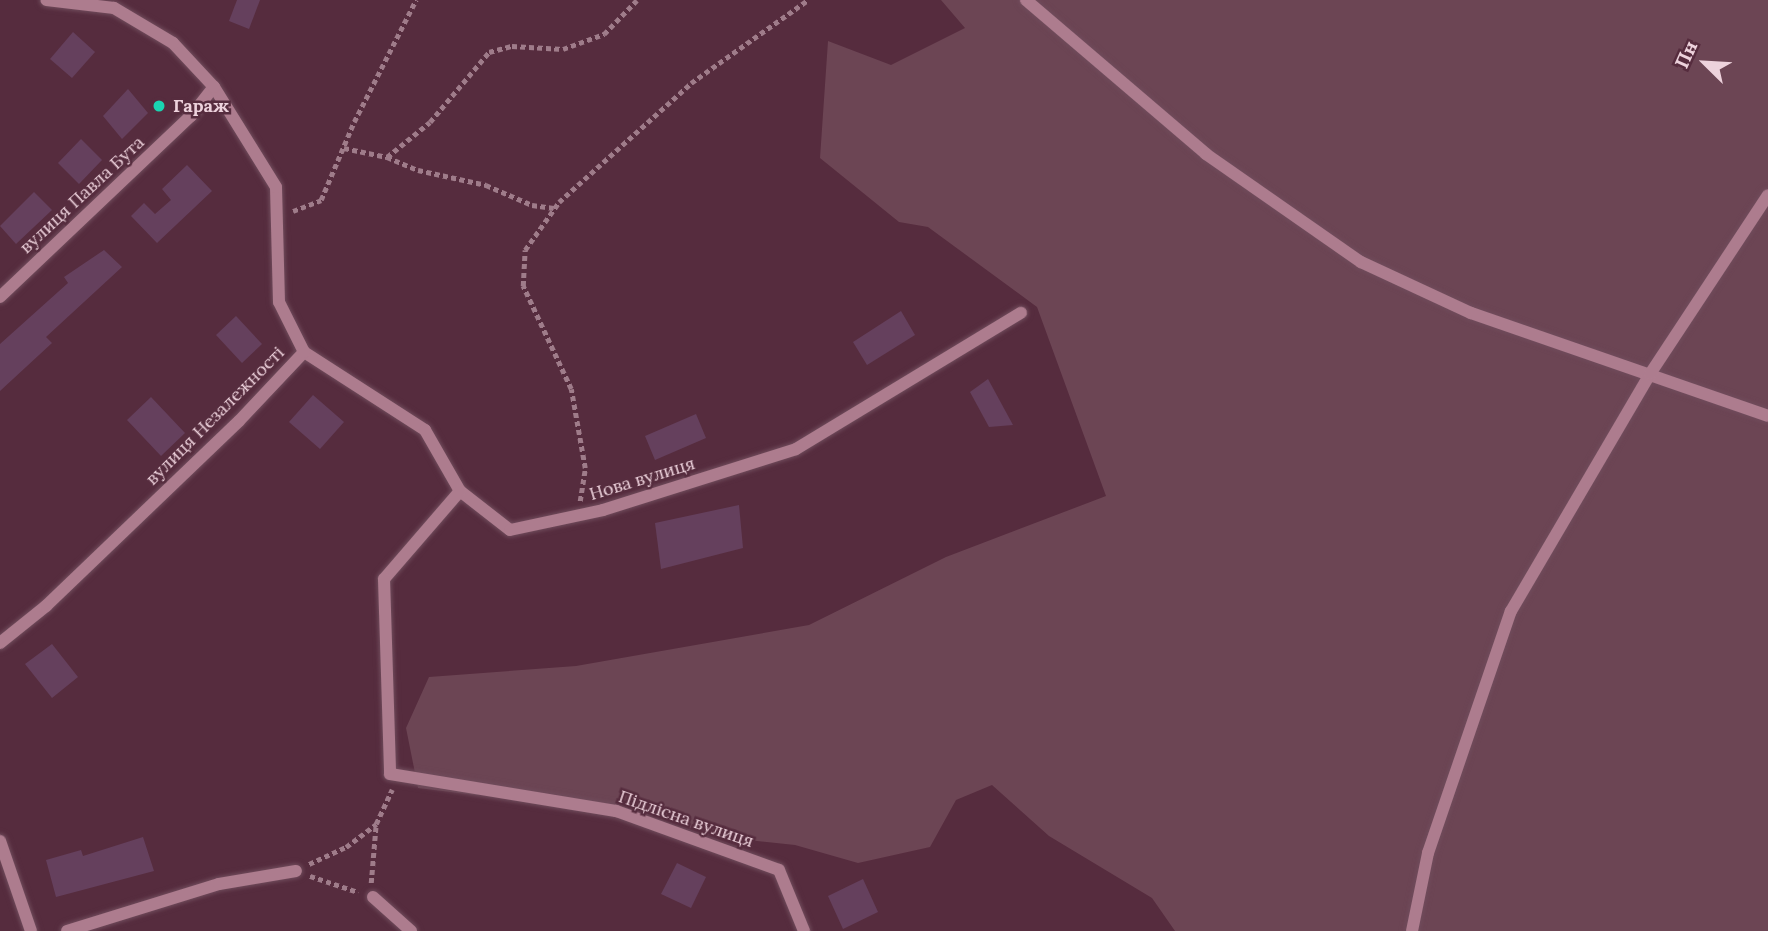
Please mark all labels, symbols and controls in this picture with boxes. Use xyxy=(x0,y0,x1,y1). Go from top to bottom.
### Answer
north arrow xyxy=(1670,28,1740,98)
text: Пн xyxy=(1669,37,1702,72)
place label: Гараж xyxy=(173,95,229,117)
marker: Гараж xyxy=(151,98,167,114)
street label: вулиця Павла Бута xyxy=(15,132,149,258)
street label: вулиця Незалежності xyxy=(141,342,289,490)
street label: Нова вулиця xyxy=(587,453,697,505)
street label: Підлісна вулиця xyxy=(616,786,756,852)

